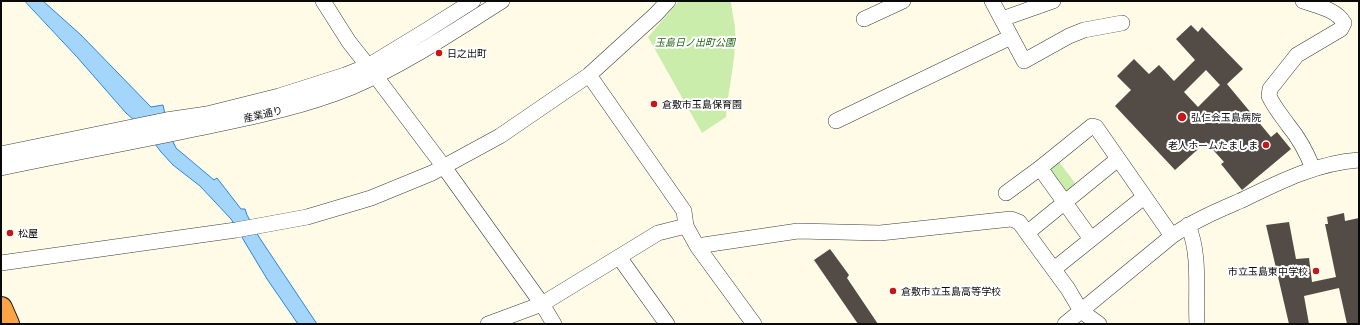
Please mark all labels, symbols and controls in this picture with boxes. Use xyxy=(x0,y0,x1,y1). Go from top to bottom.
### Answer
park label: 玉島日ノ出町公園 xyxy=(655,36,735,48)
place label: 日之出町 xyxy=(447,47,487,59)
marker: 日之出町 xyxy=(434,48,444,58)
place label: 倉敷市玉島保育園 xyxy=(662,98,742,110)
marker: 倉敷市玉島保育園 xyxy=(649,99,659,109)
street label: 産業通り xyxy=(242,104,284,124)
marker: 弘仁会玉島病院 xyxy=(1176,111,1188,123)
place label: 弘仁会玉島病院 xyxy=(1191,111,1261,123)
place label: 老人ホームたましま xyxy=(1168,139,1258,151)
marker: 老人ホームたましま xyxy=(1261,140,1271,150)
place label: 松屋 xyxy=(18,227,38,239)
marker: 松屋 xyxy=(5,228,15,238)
place label: 市立玉島東中学校 xyxy=(1228,265,1308,277)
marker: 市立玉島東中学校 xyxy=(1311,266,1321,276)
place label: 倉敷市立玉島高等学校 xyxy=(901,285,1001,297)
marker: 倉敷市立玉島高等学校 xyxy=(888,286,898,296)

